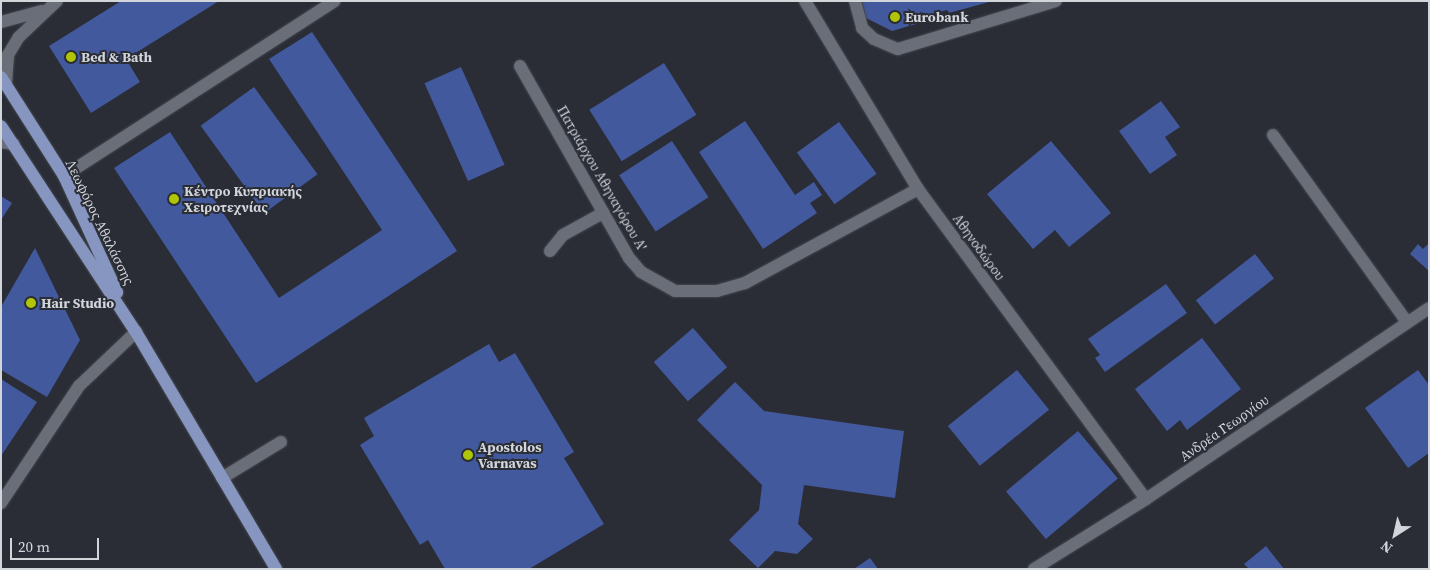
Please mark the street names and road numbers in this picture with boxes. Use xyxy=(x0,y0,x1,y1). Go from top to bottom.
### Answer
street label: Πατριάρχου Αθηναγόρου Α' xyxy=(554,102,650,254)
street label: Λεωφόρος Αθαλάσσης xyxy=(62,156,138,288)
street label: Αθηνοδώρου xyxy=(949,211,1009,283)
street label: Ανδρέα Γεωργίου xyxy=(1176,391,1272,465)

